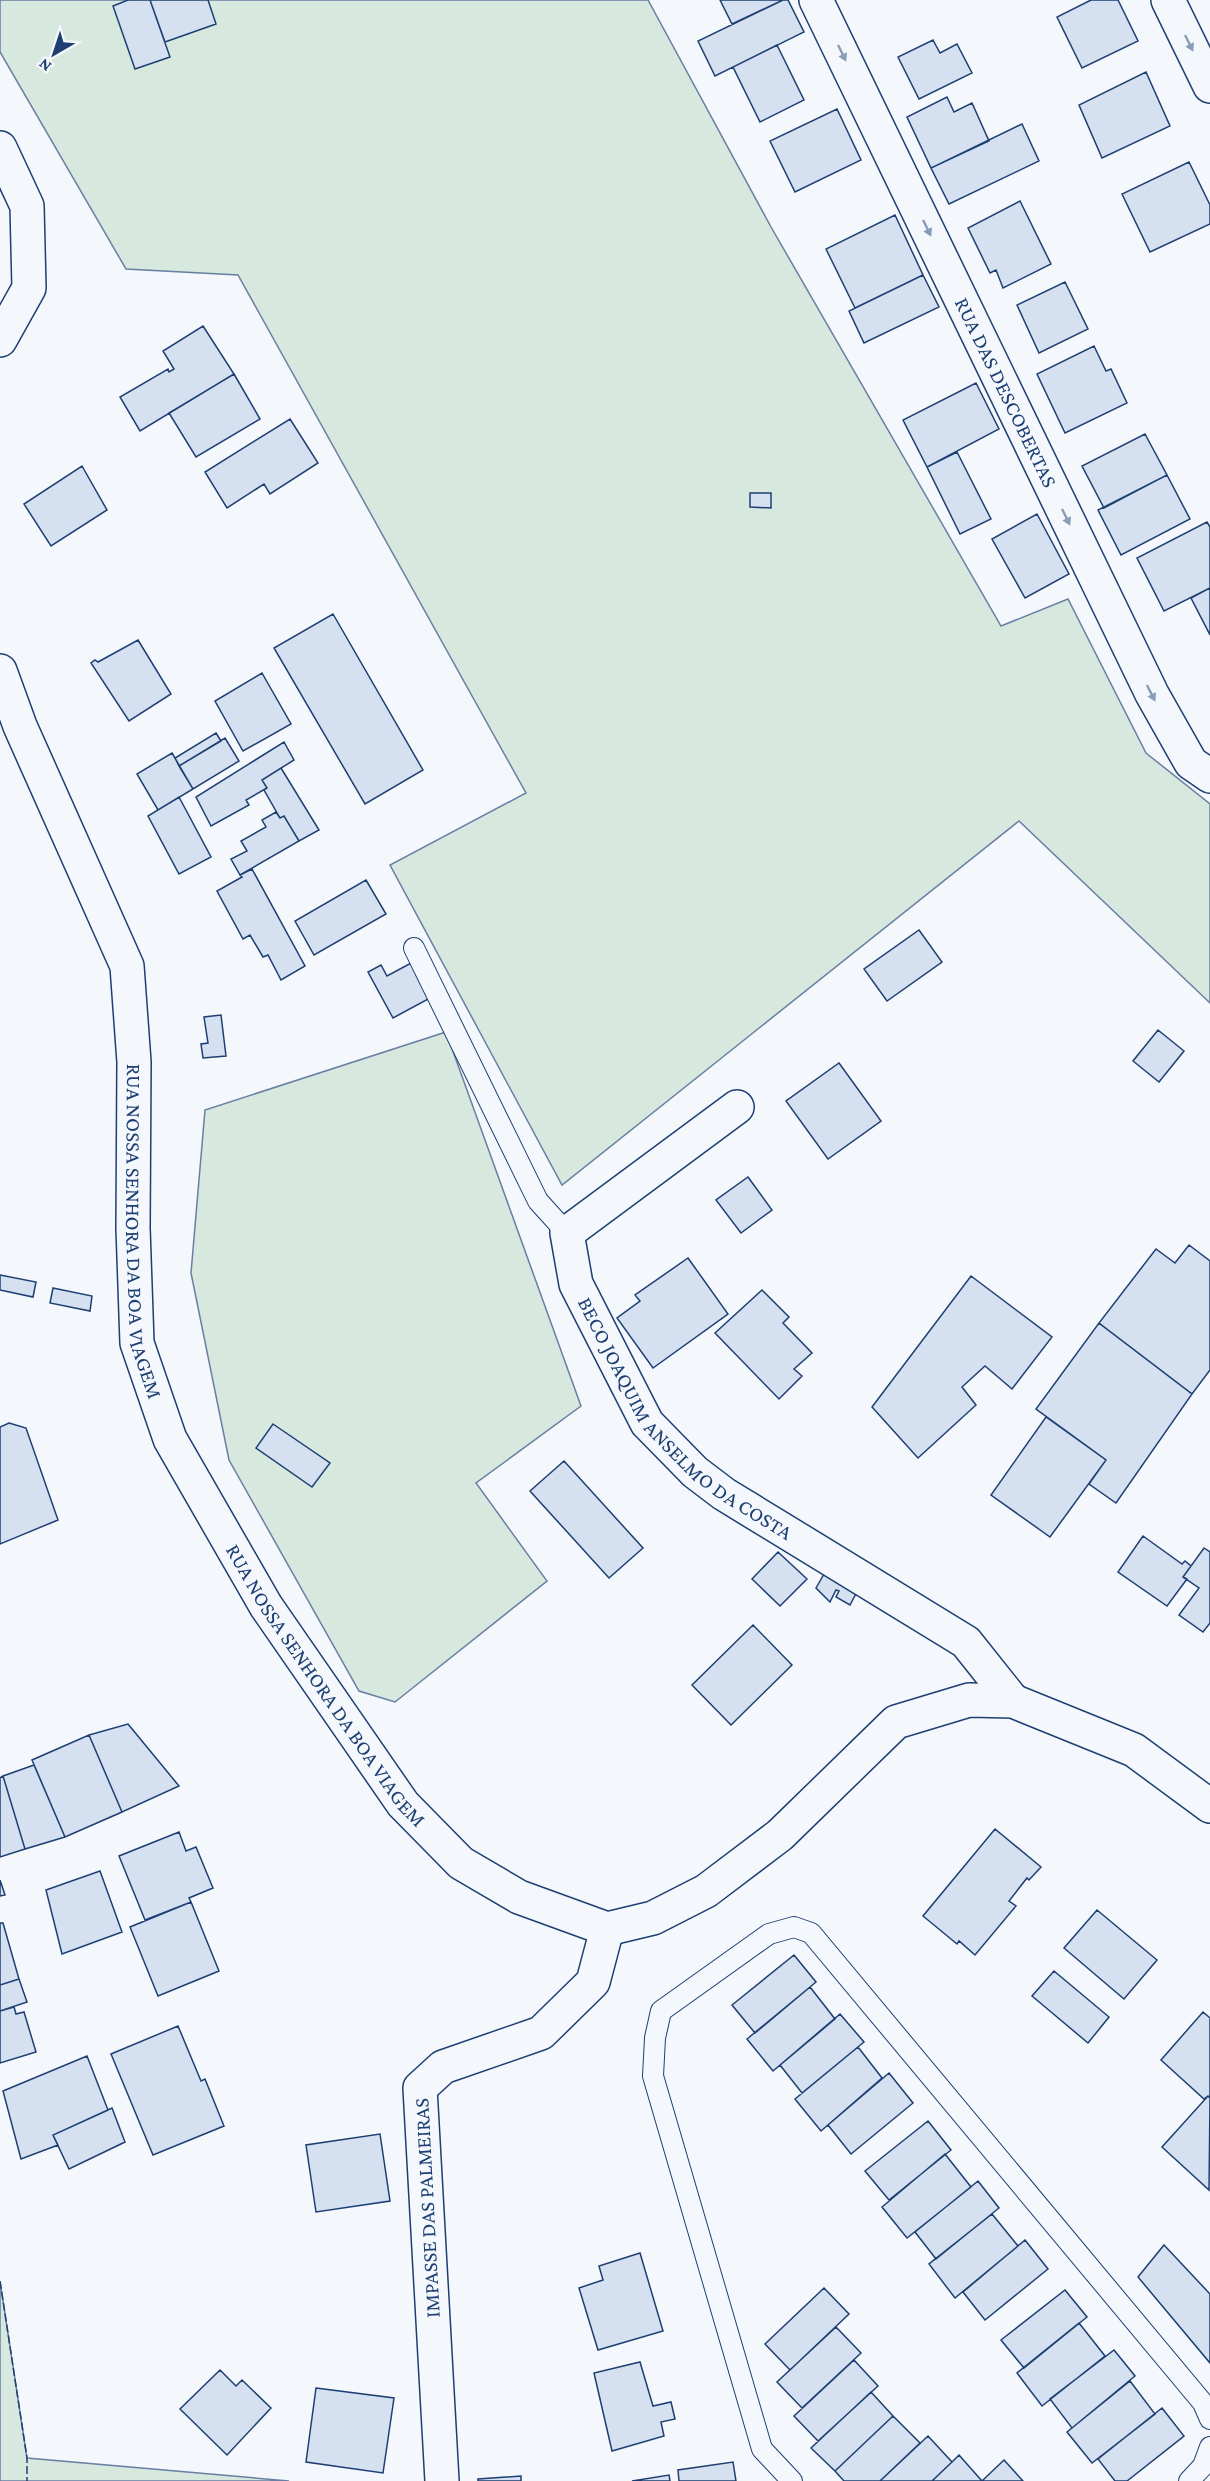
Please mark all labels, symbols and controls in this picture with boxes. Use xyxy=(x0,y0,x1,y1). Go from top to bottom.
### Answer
north arrow xyxy=(24,24,84,84)
one-way arrow xyxy=(1184,35,1194,52)
one-way arrow xyxy=(837,44,846,61)
text: N xyxy=(35,55,54,75)
one-way arrow xyxy=(922,220,931,237)
street label: RUA DAS DESCOBERTAS xyxy=(950,294,1062,491)
one-way arrow xyxy=(1062,509,1071,526)
one-way arrow xyxy=(1147,684,1156,701)
street label: RUA NOSSA SENHORA DA BOA VIAGEM xyxy=(121,1064,167,1402)
street label: BECO JOAQUIM ANSELMO DA COSTA xyxy=(573,1293,797,1545)
street label: RUA NOSSA SENHORA DA BOA VIAGEM xyxy=(221,1540,431,1832)
street label: IMPASSE DAS PALMEIRAS xyxy=(409,2097,445,2319)

